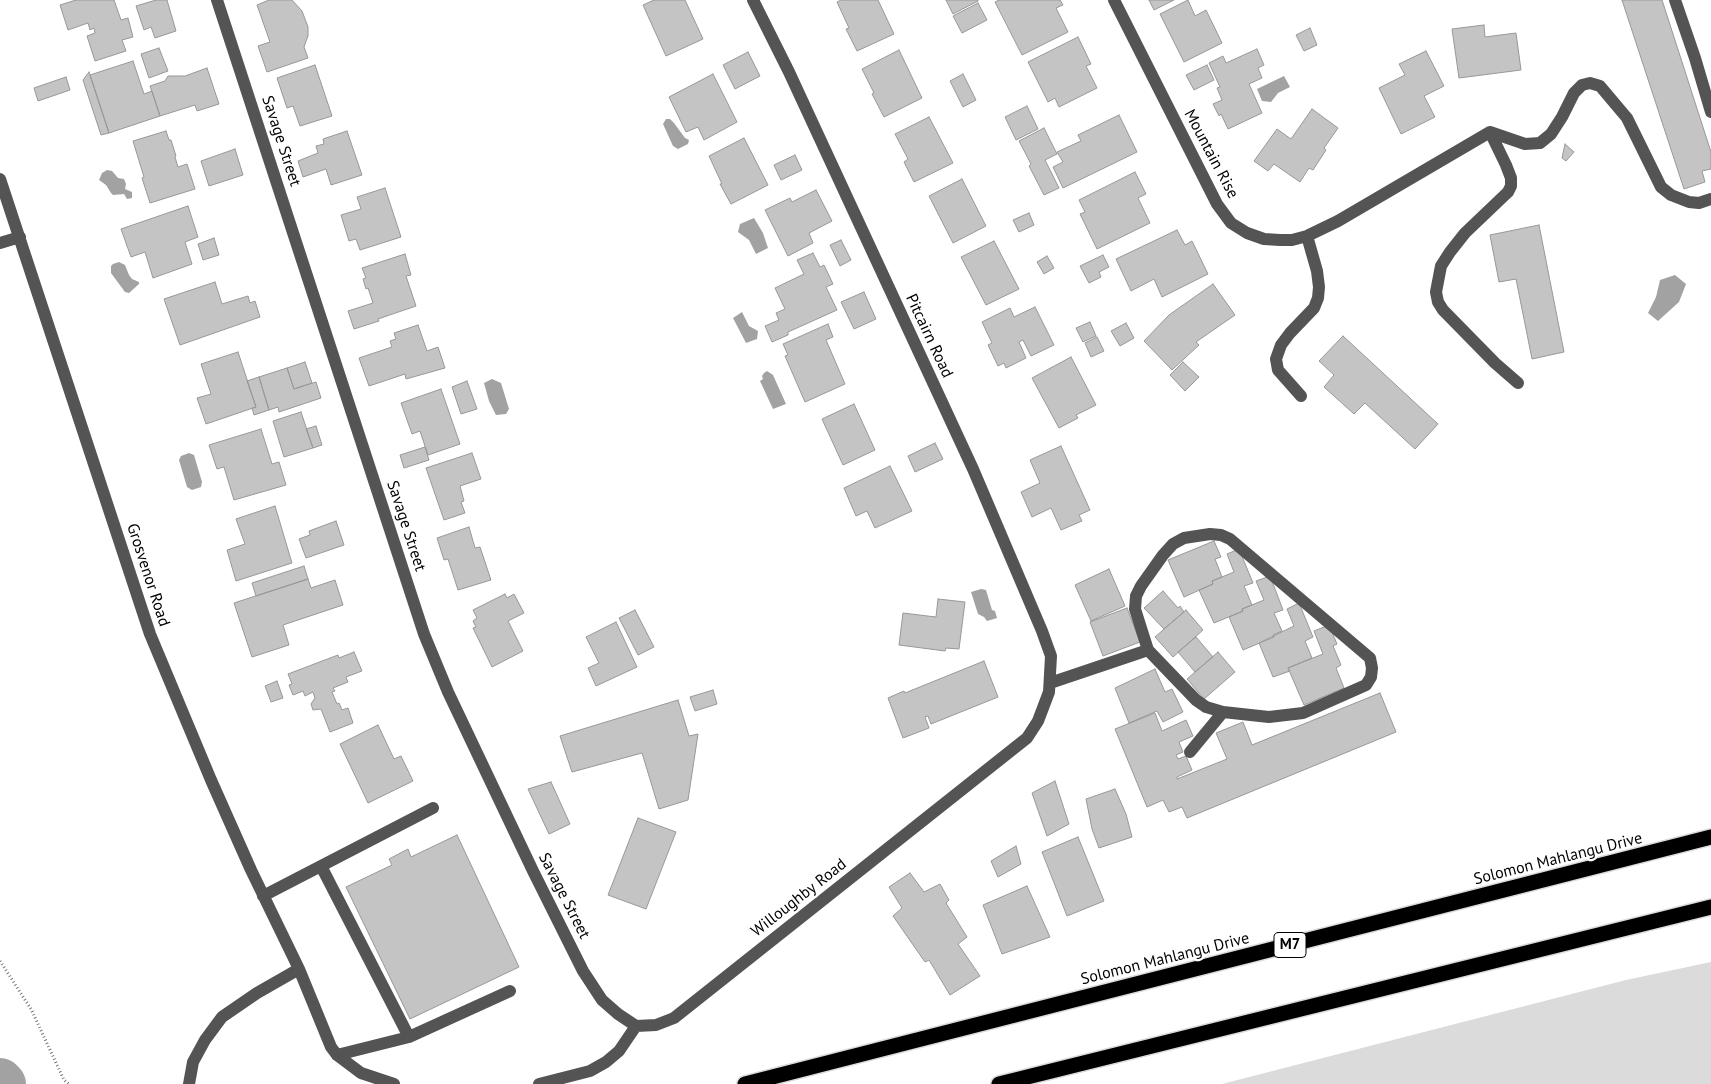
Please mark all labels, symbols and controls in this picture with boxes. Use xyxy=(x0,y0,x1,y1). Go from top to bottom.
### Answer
street label: Savage Street xyxy=(257,93,305,189)
street label: Mountain Rise xyxy=(1180,106,1242,202)
street label: Pitcairn Road xyxy=(901,291,957,381)
street label: Savage Street xyxy=(382,478,430,574)
street label: Grosvenor Road xyxy=(122,521,174,629)
street label: Solomon Mahlangu Drive xyxy=(1472,829,1644,889)
street label: Savage Street xyxy=(534,850,594,942)
street label: Willoughby Road xyxy=(748,855,850,941)
street label: Solomon Mahlangu Drive xyxy=(1079,929,1251,989)
road number: M7 xyxy=(1274,932,1306,958)

